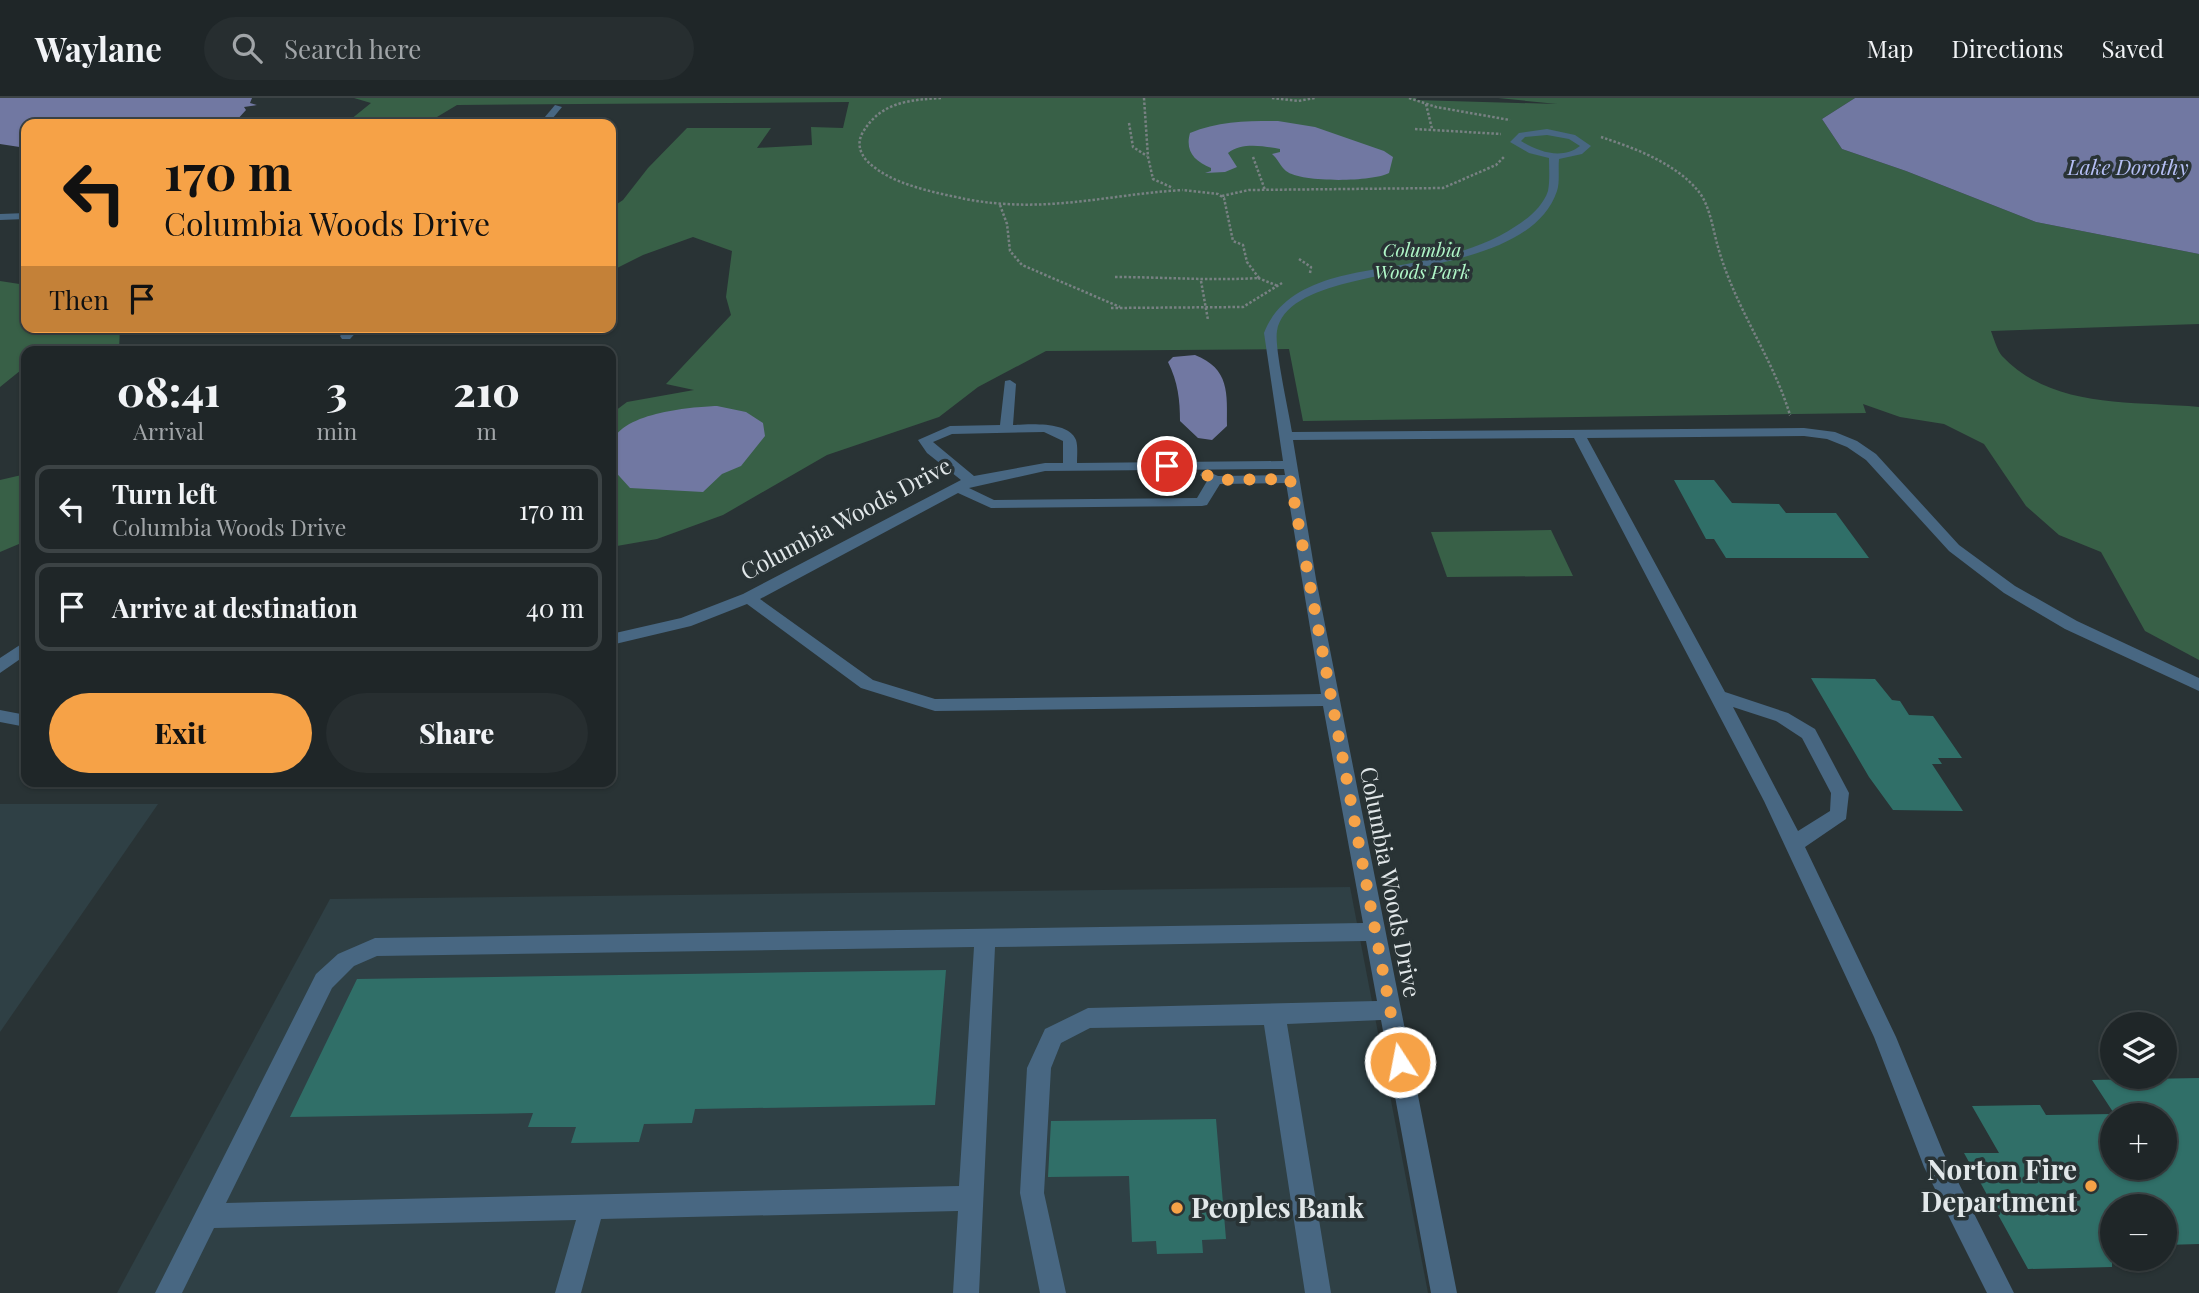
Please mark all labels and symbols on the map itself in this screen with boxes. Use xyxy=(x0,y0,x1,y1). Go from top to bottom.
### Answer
water label: Lake Dorothy xyxy=(2066,152,2189,180)
park label: Columbia Woods Park xyxy=(1374,236,1470,284)
pin xyxy=(1137,436,1197,496)
street label: Columbia Woods Drive xyxy=(734,449,956,586)
street label: Columbia Woods Drive xyxy=(1354,764,1429,1000)
position arrow xyxy=(1363,1025,1437,1099)
place label: Norton Fire Department xyxy=(1921,1150,2077,1219)
marker: Norton Fire Department xyxy=(2083,1178,2099,1194)
place label: Peoples Bank xyxy=(1191,1188,1365,1225)
marker: Peoples Bank xyxy=(1169,1200,1185,1216)

